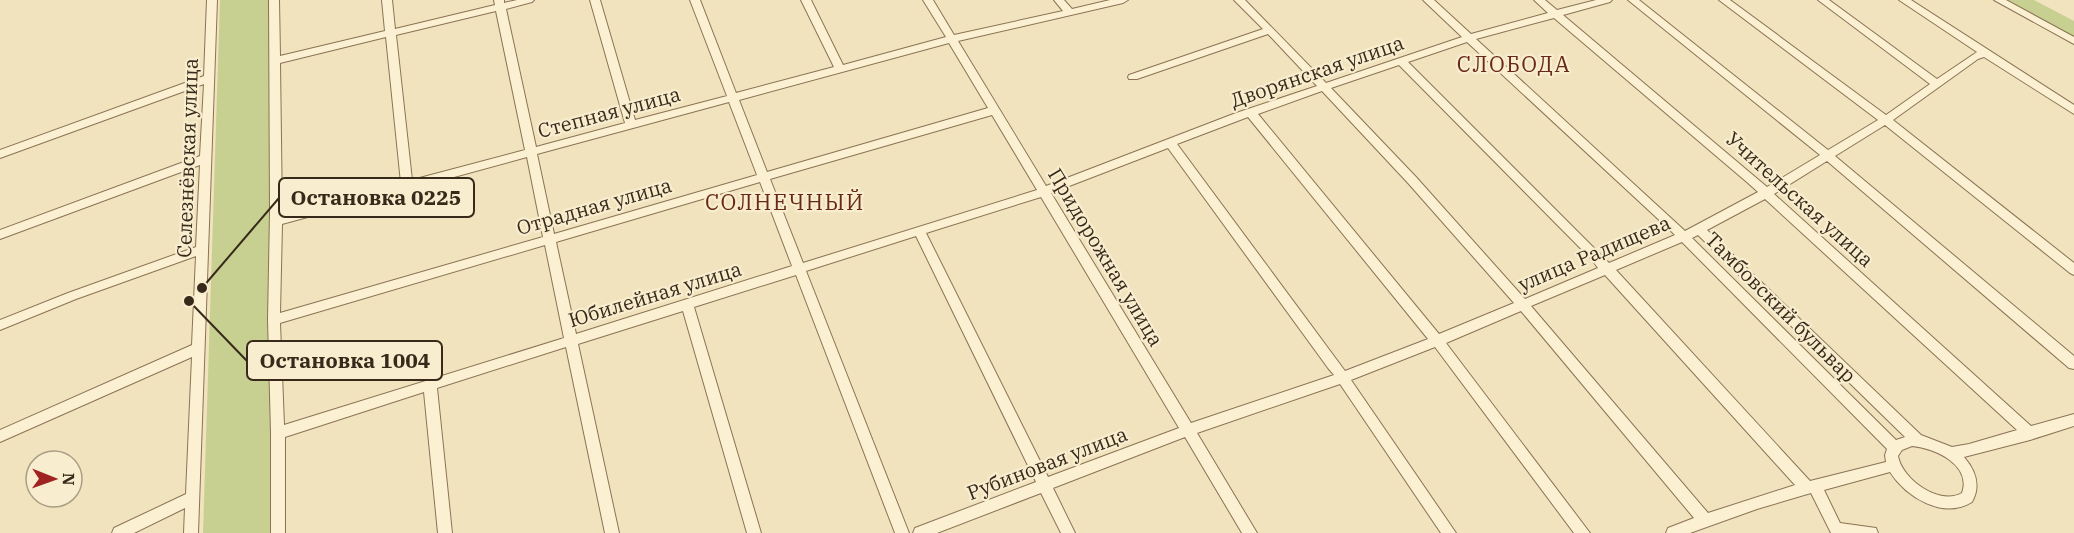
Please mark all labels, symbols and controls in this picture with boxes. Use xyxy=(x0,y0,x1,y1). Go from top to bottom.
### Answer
street label: Дворянская улица xyxy=(1227,29,1407,113)
district label: СЛОБОДА xyxy=(1457,49,1571,78)
street label: Селезнёвская улица xyxy=(170,58,204,258)
street label: Степная улица xyxy=(535,80,683,144)
street label: Учительская улица xyxy=(1720,125,1880,273)
street label: Придорожная улица xyxy=(1042,163,1170,351)
street label: Отрадная улица xyxy=(513,171,675,241)
callout: Остановка 0225 xyxy=(279,178,474,217)
text: Остановка 0225 xyxy=(291,183,461,211)
district label: СОЛНЕЧНЫЙ xyxy=(705,187,865,216)
street label: улица Радищева xyxy=(1514,209,1674,297)
street label: Тамбовский бульвар xyxy=(1700,226,1862,388)
street label: Юбилейная улица xyxy=(565,255,745,333)
callout: Остановка 1004 xyxy=(247,341,442,380)
text: Остановка 1004 xyxy=(260,346,430,374)
street label: Рубиновая улица xyxy=(963,420,1131,506)
north arrow xyxy=(24,449,84,509)
text: N xyxy=(59,473,79,486)

